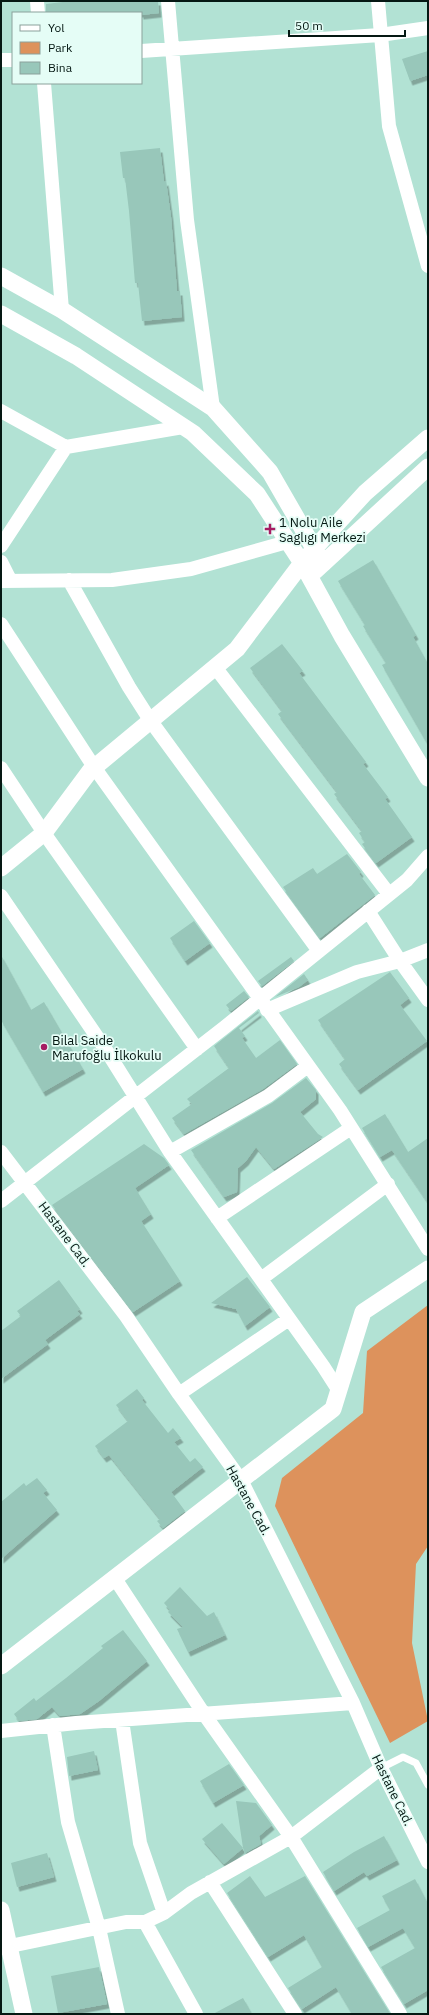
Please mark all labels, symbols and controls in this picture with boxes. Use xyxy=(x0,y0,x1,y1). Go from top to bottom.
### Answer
legend xyxy=(12,12,142,84)
scale bar xyxy=(289,12,405,38)
text: 50 m xyxy=(295,18,323,33)
text: Yol xyxy=(48,20,65,35)
text: Park xyxy=(48,40,73,55)
text: Bina xyxy=(48,60,73,75)
place label: 1 Nolu Aile Saglıgı Merkezi xyxy=(279,514,366,546)
marker: 1 Nolu Aile Saglıgı Merkezi xyxy=(264,523,276,535)
place label: Bilal Saide Marufoğlu İlkokulu xyxy=(52,1032,162,1064)
marker: Bilal Saide Marufoğlu İlkokulu xyxy=(39,1042,49,1052)
street label: Hastane Cad. xyxy=(34,1198,95,1270)
street label: Hastane Cad. xyxy=(222,1462,275,1538)
street label: Hastane Cad. xyxy=(368,1752,417,1829)

